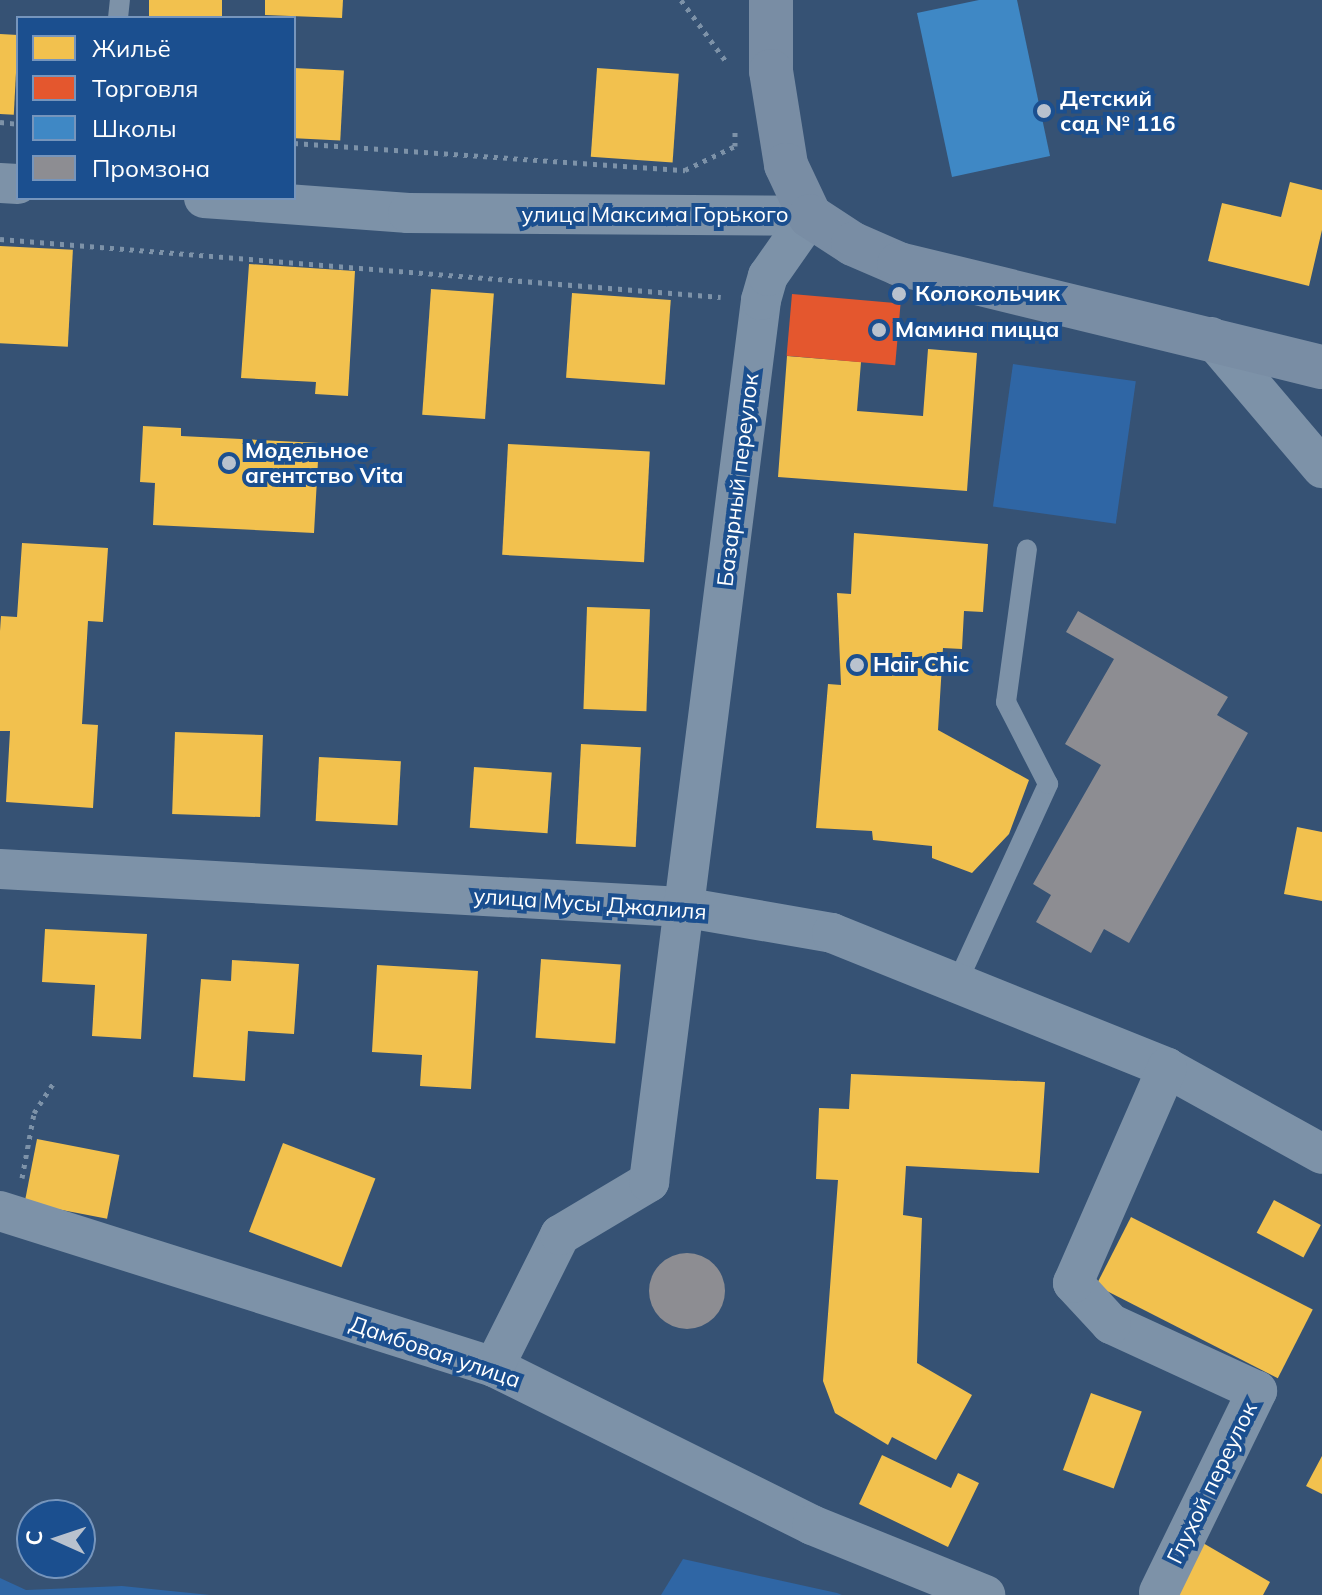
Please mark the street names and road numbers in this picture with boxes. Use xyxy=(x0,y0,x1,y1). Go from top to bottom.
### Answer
street label: улица Максима Горького xyxy=(521,202,789,228)
street label: Базарный переулок xyxy=(712,372,764,588)
street label: улица Мусы Джалиля xyxy=(473,883,707,925)
street label: Дамбовая улица xyxy=(346,1310,524,1394)
street label: Глухой переулок xyxy=(1161,1398,1263,1568)

